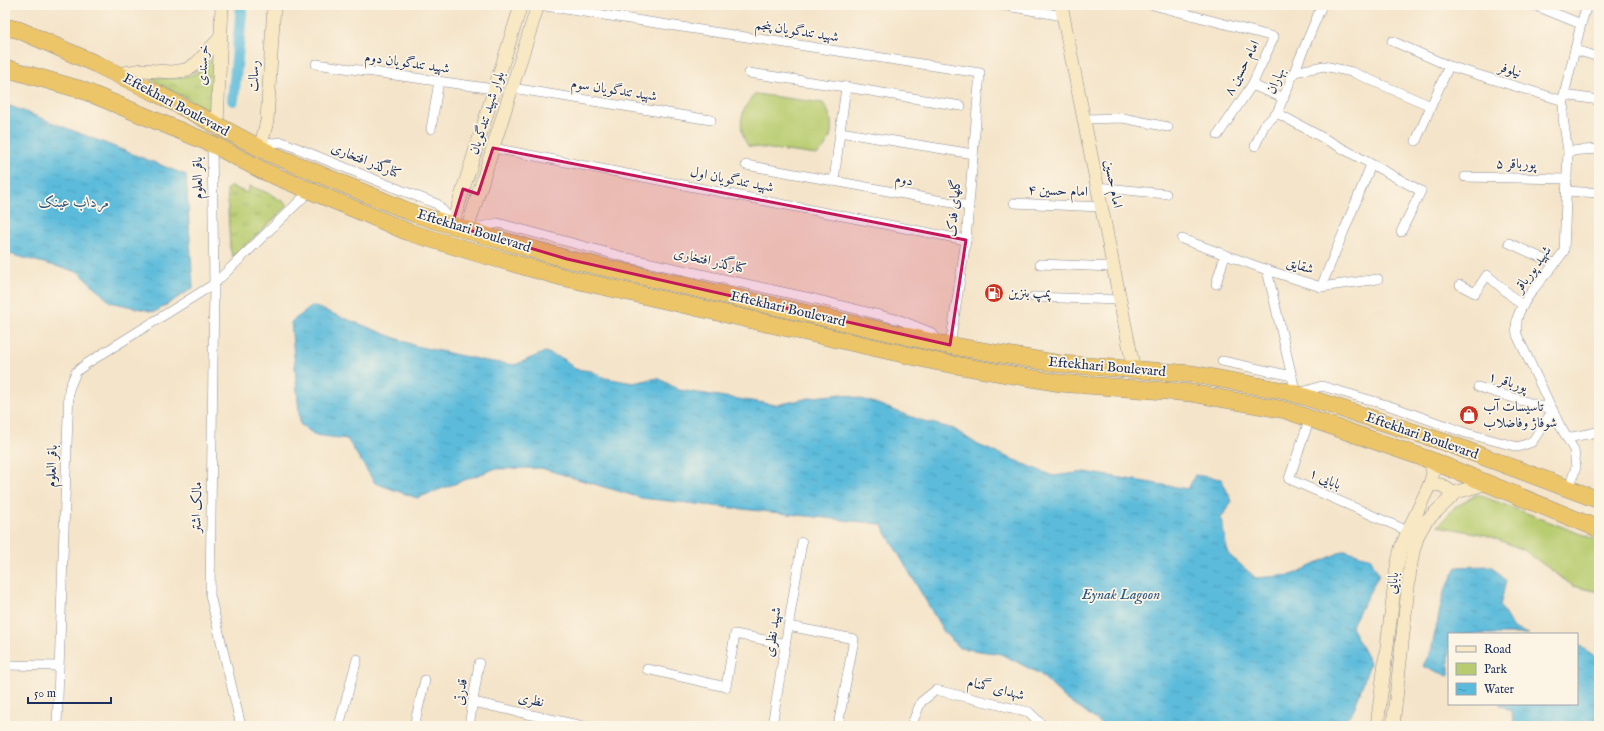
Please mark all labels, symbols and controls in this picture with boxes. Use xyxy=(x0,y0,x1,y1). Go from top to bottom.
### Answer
street label: شهید تندگویان پنجم xyxy=(753,16,840,50)
street label: امام حسین ۸ xyxy=(1220,37,1267,100)
street label: خرسندی xyxy=(193,44,213,86)
street label: شهید تندگویان دوم xyxy=(363,48,451,81)
street label: نیلوفر xyxy=(1494,57,1524,82)
street label: رسالت xyxy=(244,60,264,92)
street label: بهاران xyxy=(1262,65,1290,97)
street label: Eftekhari Boulevard xyxy=(120,69,233,141)
street label: بلوار شهید تندگویان xyxy=(465,69,509,157)
street label: شهید تندگویان سوم xyxy=(569,74,658,109)
street label: کنارگذر افتخاری xyxy=(328,137,404,183)
street label: پورباقر ۵ xyxy=(1496,155,1538,174)
street label: باقر العلوم xyxy=(189,156,210,200)
street label: امام حسین xyxy=(1097,158,1126,210)
street label: شهید تندگویان اول xyxy=(689,163,776,197)
street label: دوم xyxy=(893,169,915,194)
street label: گلهای فدک xyxy=(943,178,965,238)
street label: امام حسین ۴ xyxy=(1028,181,1088,204)
water label: مرداب عینک xyxy=(39,193,109,213)
street label: Eftekhari Boulevard xyxy=(415,205,534,257)
street label: کنارگذر افتخاری xyxy=(672,242,749,278)
street label: شهید پورباقر xyxy=(1509,242,1557,298)
street label: شقایق xyxy=(1284,253,1316,279)
fuel station icon: پمپ بنزین xyxy=(983,282,1005,304)
place label: پمپ بنزین xyxy=(1008,284,1051,303)
street label: Eftekhari Boulevard xyxy=(728,287,848,331)
street label: Eftekhari Boulevard xyxy=(1047,353,1167,381)
street label: پورباقر ۱ xyxy=(1486,368,1531,398)
place label: تاسیسات آب شوفاژ وفاضلاب xyxy=(1483,398,1557,432)
shop icon: تاسیسات آب شوفاژ وفاضلاب xyxy=(1458,404,1480,426)
street label: Eftekhari Boulevard xyxy=(1363,408,1481,464)
street label: باقر العلوم xyxy=(42,444,65,488)
street label: بابایی ۱ xyxy=(1306,464,1344,494)
street label: مالک اشتر xyxy=(188,481,206,535)
street label: بابایی xyxy=(1383,571,1403,595)
water label: Eynak Lagoon xyxy=(1081,585,1160,605)
street label: شهید نظری xyxy=(760,606,786,658)
legend xyxy=(1448,633,1578,705)
text: Road xyxy=(1484,642,1512,657)
text: Park xyxy=(1484,662,1507,677)
street label: شهدای گمنام xyxy=(965,672,1027,708)
street label: قدرتی xyxy=(450,677,472,707)
scale bar xyxy=(28,679,111,705)
text: Water xyxy=(1484,682,1515,697)
text: 50 m xyxy=(34,686,56,701)
street label: نظری xyxy=(516,689,546,712)

